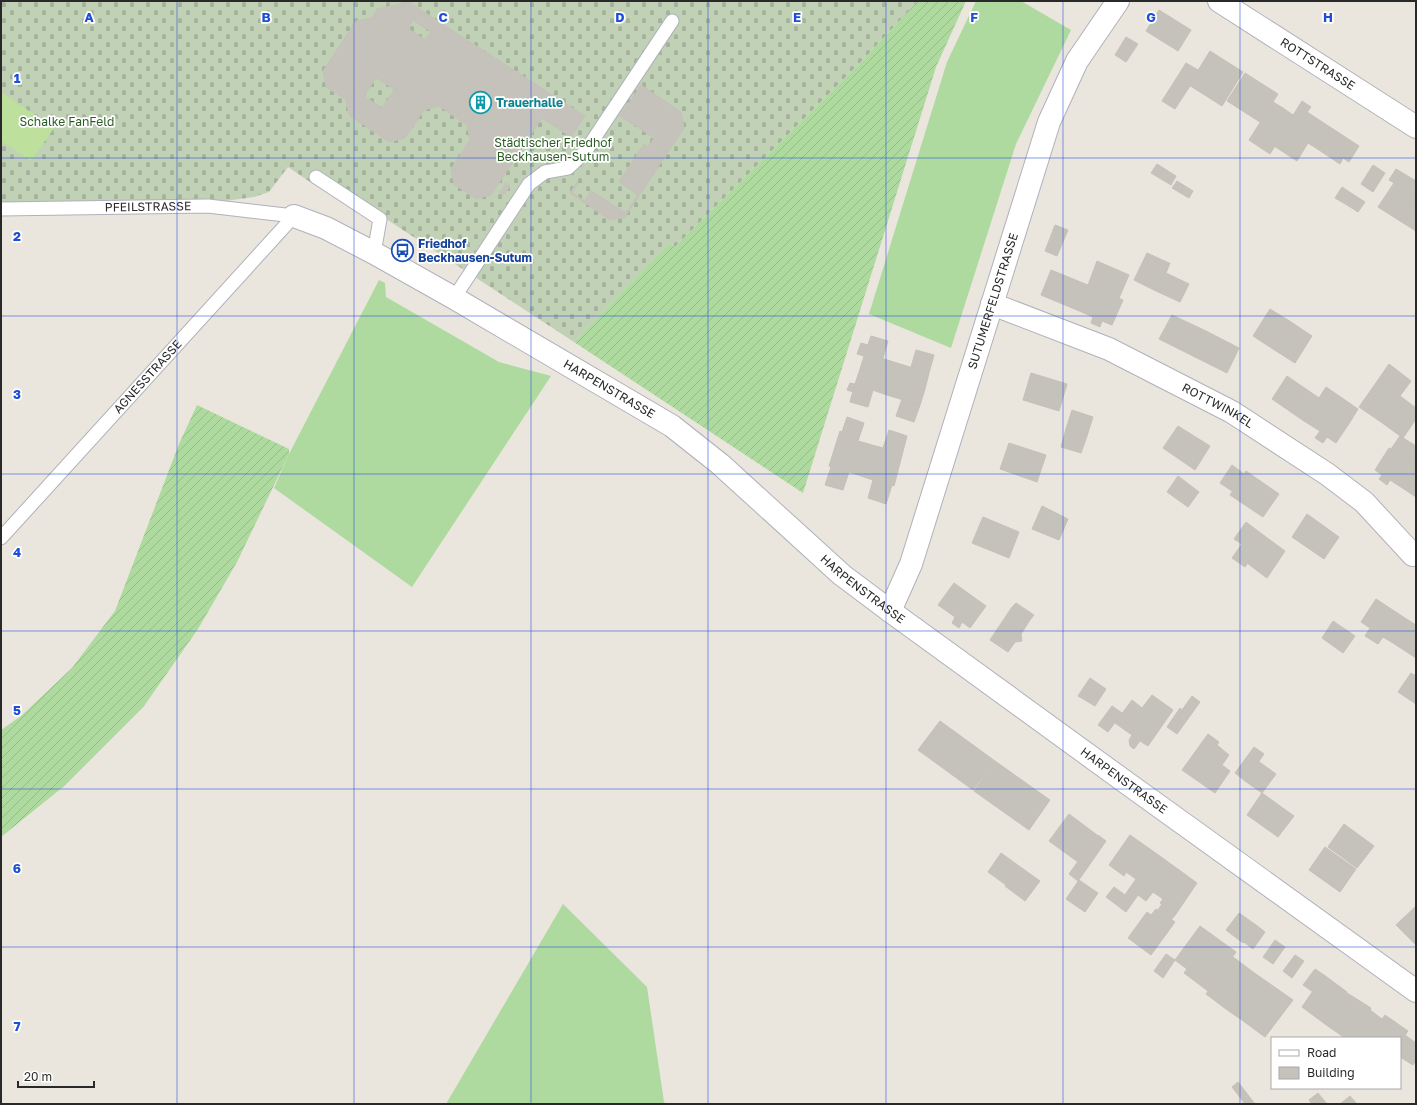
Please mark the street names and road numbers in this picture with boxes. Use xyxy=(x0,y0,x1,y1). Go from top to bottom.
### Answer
street label: ROTTSTRASSE xyxy=(1278,34,1358,93)
street label: PFEILSTRASSE xyxy=(105,198,191,214)
street label: SUTUMERFELDSTRASSE xyxy=(964,231,1021,371)
street label: AGNESSTRASSE xyxy=(110,337,185,416)
street label: HARPENSTRASSE xyxy=(561,356,658,421)
street label: ROTTWINKEL xyxy=(1180,380,1257,431)
street label: HARPENSTRASSE xyxy=(817,551,908,626)
street label: HARPENSTRASSE xyxy=(1078,744,1170,817)

